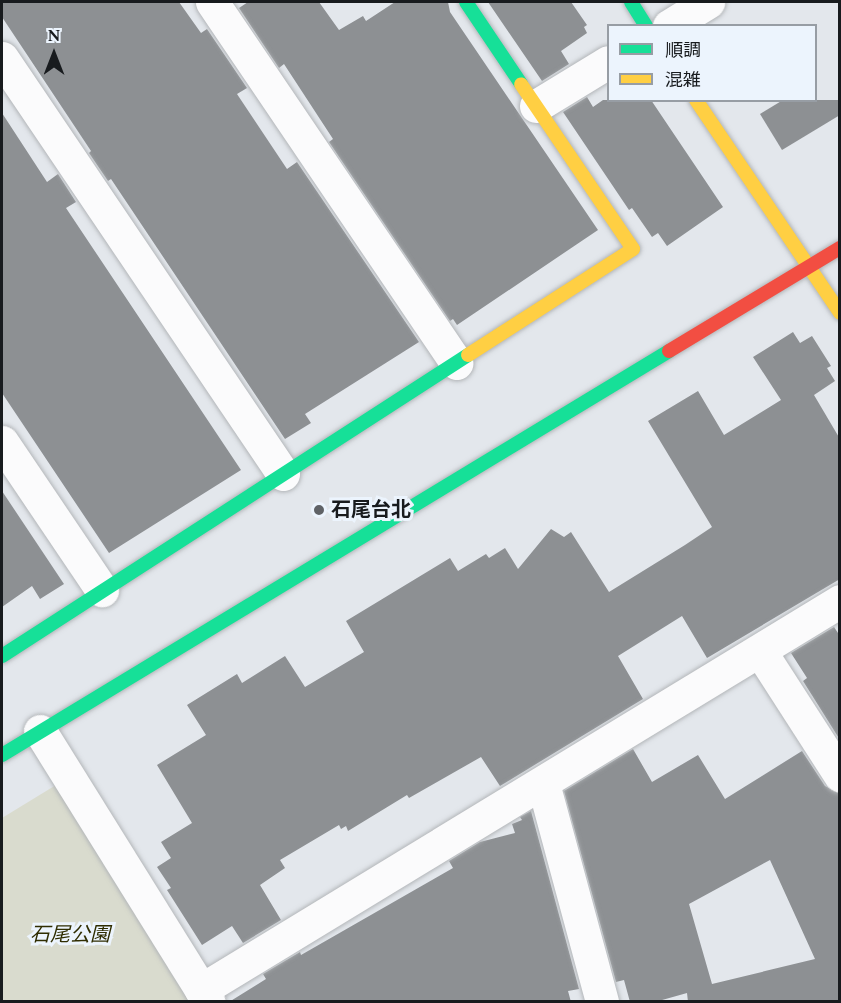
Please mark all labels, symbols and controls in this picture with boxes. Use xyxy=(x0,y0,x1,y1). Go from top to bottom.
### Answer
north arrow xyxy=(24,24,84,84)
text: N xyxy=(47,24,61,48)
legend xyxy=(607,24,817,102)
text: 順調 xyxy=(665,37,701,64)
text: 混雑 xyxy=(665,67,701,94)
place label: 石尾台北 xyxy=(331,498,411,522)
marker: 石尾台北 xyxy=(312,503,326,517)
park label: 石尾公園 xyxy=(30,923,110,947)

